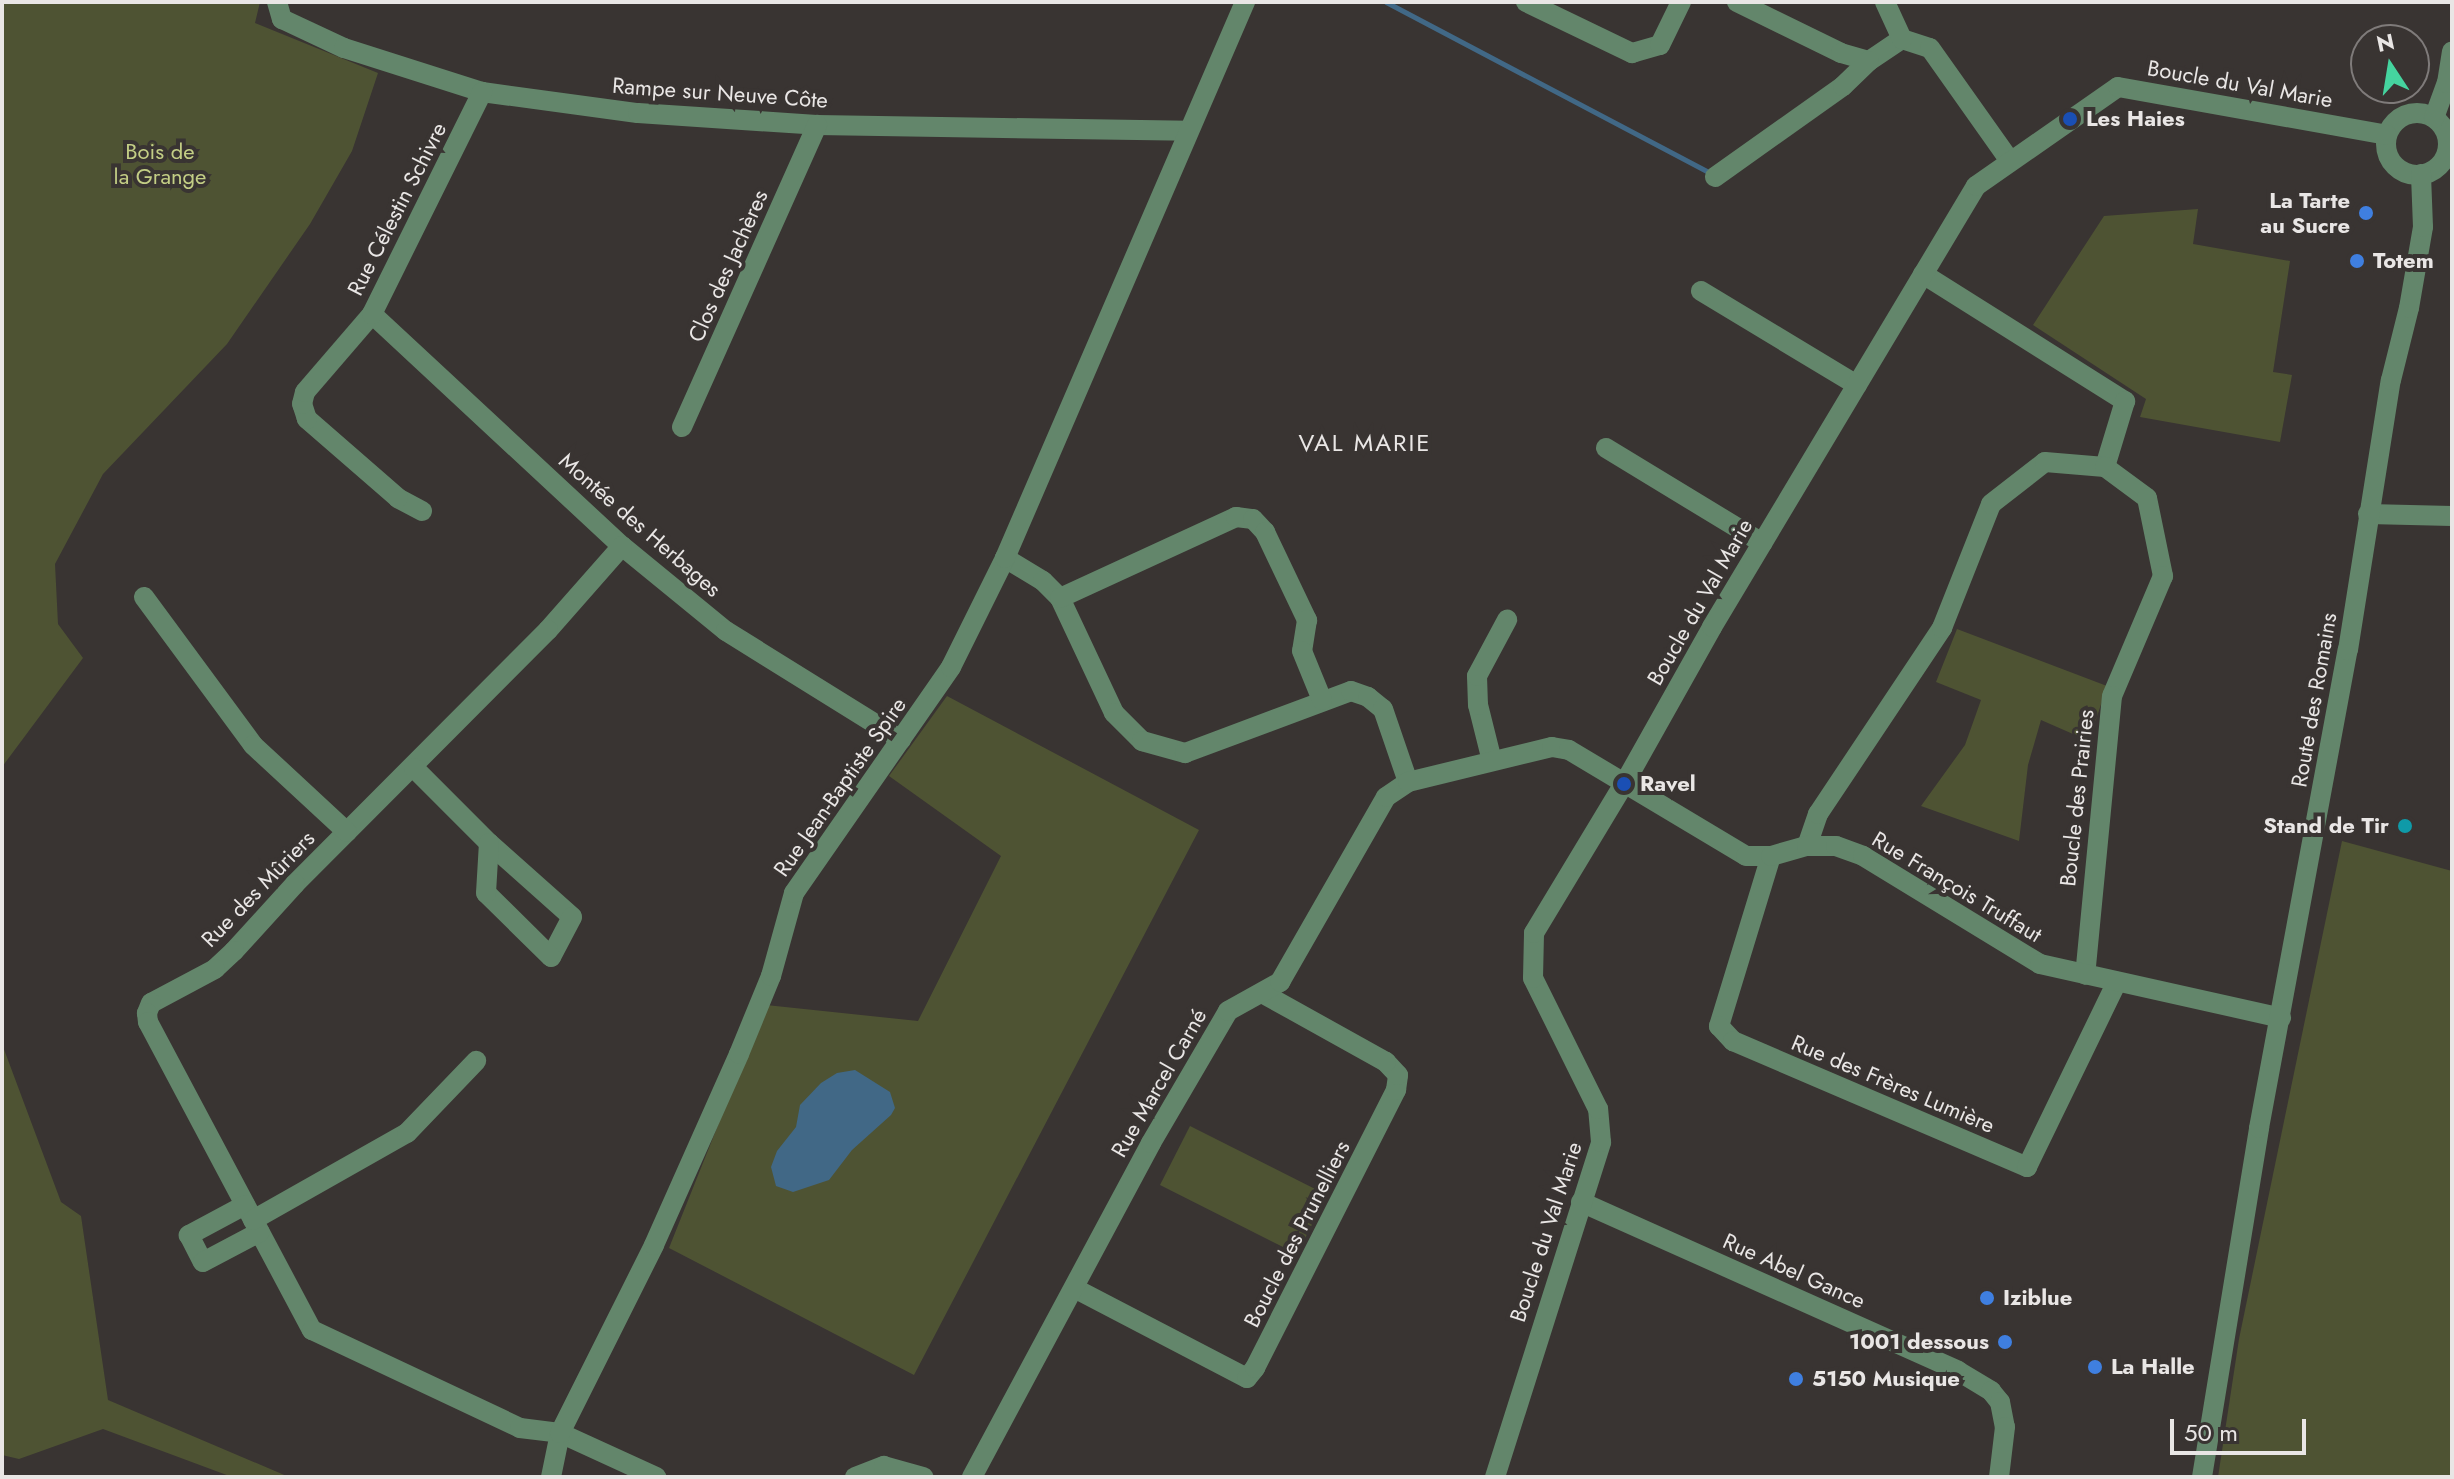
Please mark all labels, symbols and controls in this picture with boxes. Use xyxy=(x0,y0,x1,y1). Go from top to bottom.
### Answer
north arrow xyxy=(2350,24,2430,104)
text: N xyxy=(2374,25,2397,60)
street label: Boucle du Val Marie xyxy=(2145,55,2335,113)
street label: Rampe sur Neuve Côte xyxy=(611,72,829,114)
place label: Les Haies xyxy=(2086,106,2185,132)
marker: Les Haies xyxy=(2061,110,2079,128)
street label: Rue Célestin Schivre xyxy=(342,118,452,300)
park label: Bois de la Grange xyxy=(114,138,206,190)
street label: Clos des Jachères xyxy=(683,186,773,346)
place label: La Tarte au Sucre xyxy=(2260,187,2350,238)
marker: La Tarte au Sucre xyxy=(2357,204,2375,222)
place label: Totem xyxy=(2373,248,2434,274)
marker: Totem xyxy=(2348,252,2366,270)
district label: VAL MARIE xyxy=(1298,429,1432,457)
street label: Montée des Herbages xyxy=(554,448,726,602)
street label: Boucle du Val Marie xyxy=(1642,514,1758,690)
street label: Route des Romains xyxy=(2286,611,2342,789)
street label: Rue Jean-Baptiste Spire xyxy=(768,692,912,882)
street label: Boucle des Prairies xyxy=(2055,708,2099,888)
place label: Ravel xyxy=(1640,771,1696,797)
marker: Ravel xyxy=(1615,775,1633,793)
place label: Stand de Tir xyxy=(2263,813,2389,839)
marker: Stand de Tir xyxy=(2396,817,2414,835)
street label: Rue des Mûriers xyxy=(196,825,320,953)
street label: Rue François Truffaut xyxy=(1867,826,2047,948)
street label: Rue Marcel Carné xyxy=(1106,1004,1212,1162)
street label: Rue des Frères Lumière xyxy=(1787,1029,1999,1139)
street label: Boucle des Prunelliers xyxy=(1239,1136,1355,1332)
street label: Boucle du Val Marie xyxy=(1504,1139,1588,1325)
street label: Rue Abel Gance xyxy=(1719,1228,1869,1314)
place label: Iziblue xyxy=(2003,1285,2072,1311)
marker: Iziblue xyxy=(1978,1289,1996,1307)
place label: 1001 dessous xyxy=(1849,1329,1989,1355)
marker: 1001 dessous xyxy=(1996,1333,2014,1351)
place label: La Halle xyxy=(2111,1354,2195,1380)
marker: La Halle xyxy=(2086,1358,2104,1376)
place label: 5150 Musique xyxy=(1812,1366,1960,1392)
marker: 5150 Musique xyxy=(1787,1370,1805,1388)
scale bar xyxy=(2174,1403,2310,1453)
text: 50 m xyxy=(2184,1415,2238,1450)

